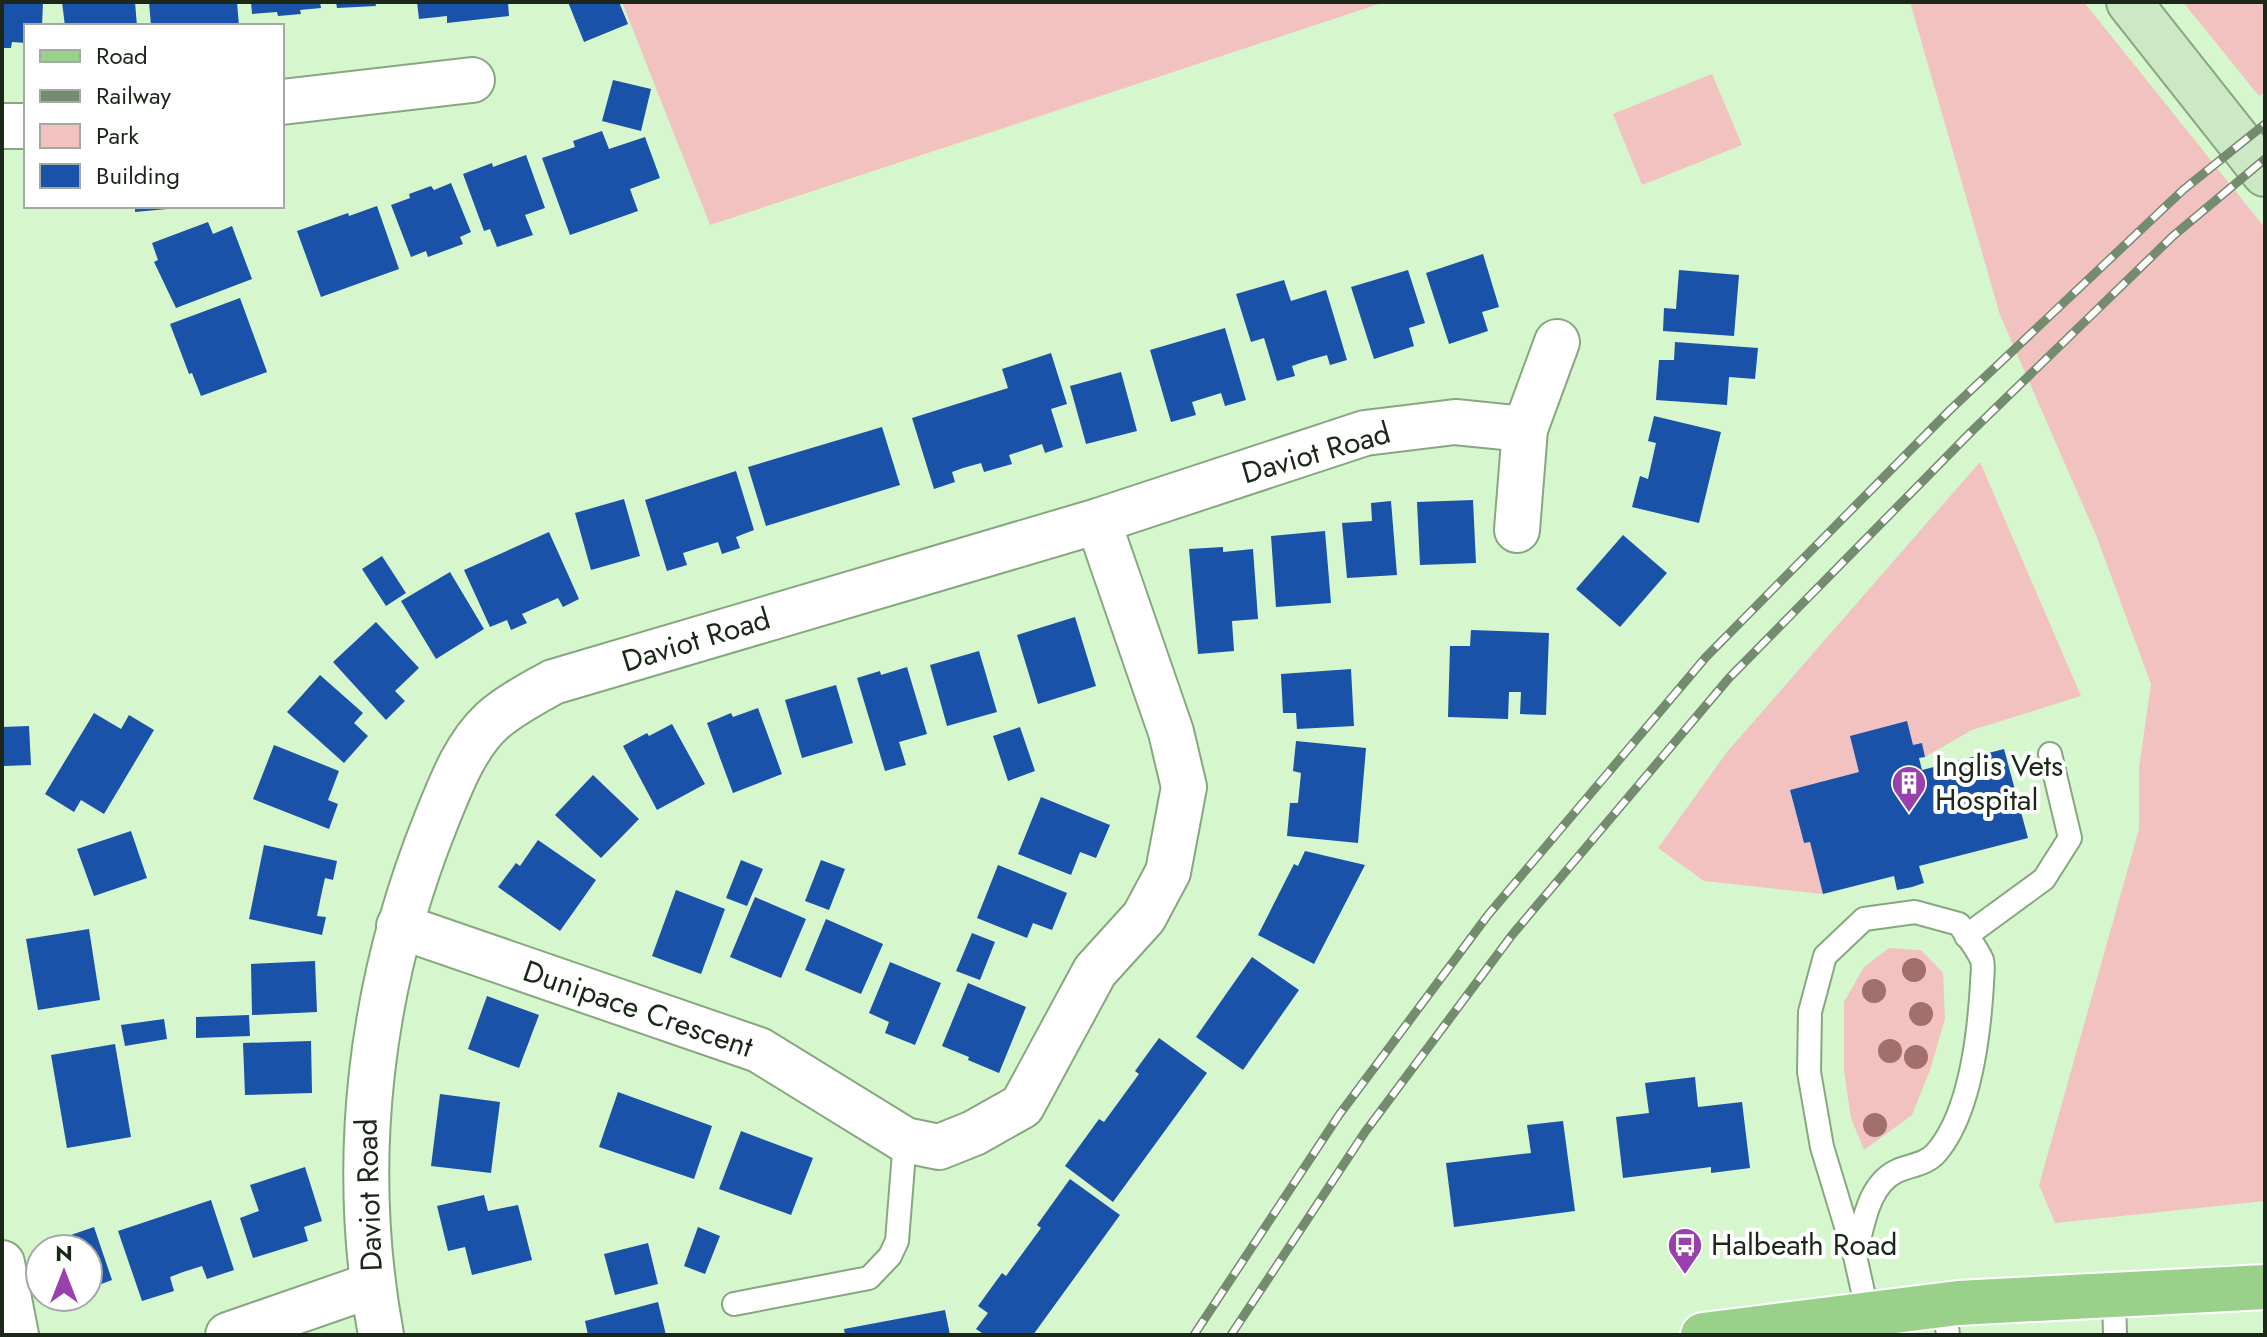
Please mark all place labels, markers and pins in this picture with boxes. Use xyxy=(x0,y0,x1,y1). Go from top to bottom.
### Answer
place label: Inglis Vets Hospital xyxy=(1935,744,2063,821)
building icon: Inglis Vets Hospital xyxy=(1890,764,1928,814)
place label: Halbeath Road xyxy=(1711,1223,1897,1266)
bus stop icon: Halbeath Road xyxy=(1666,1226,1704,1276)

